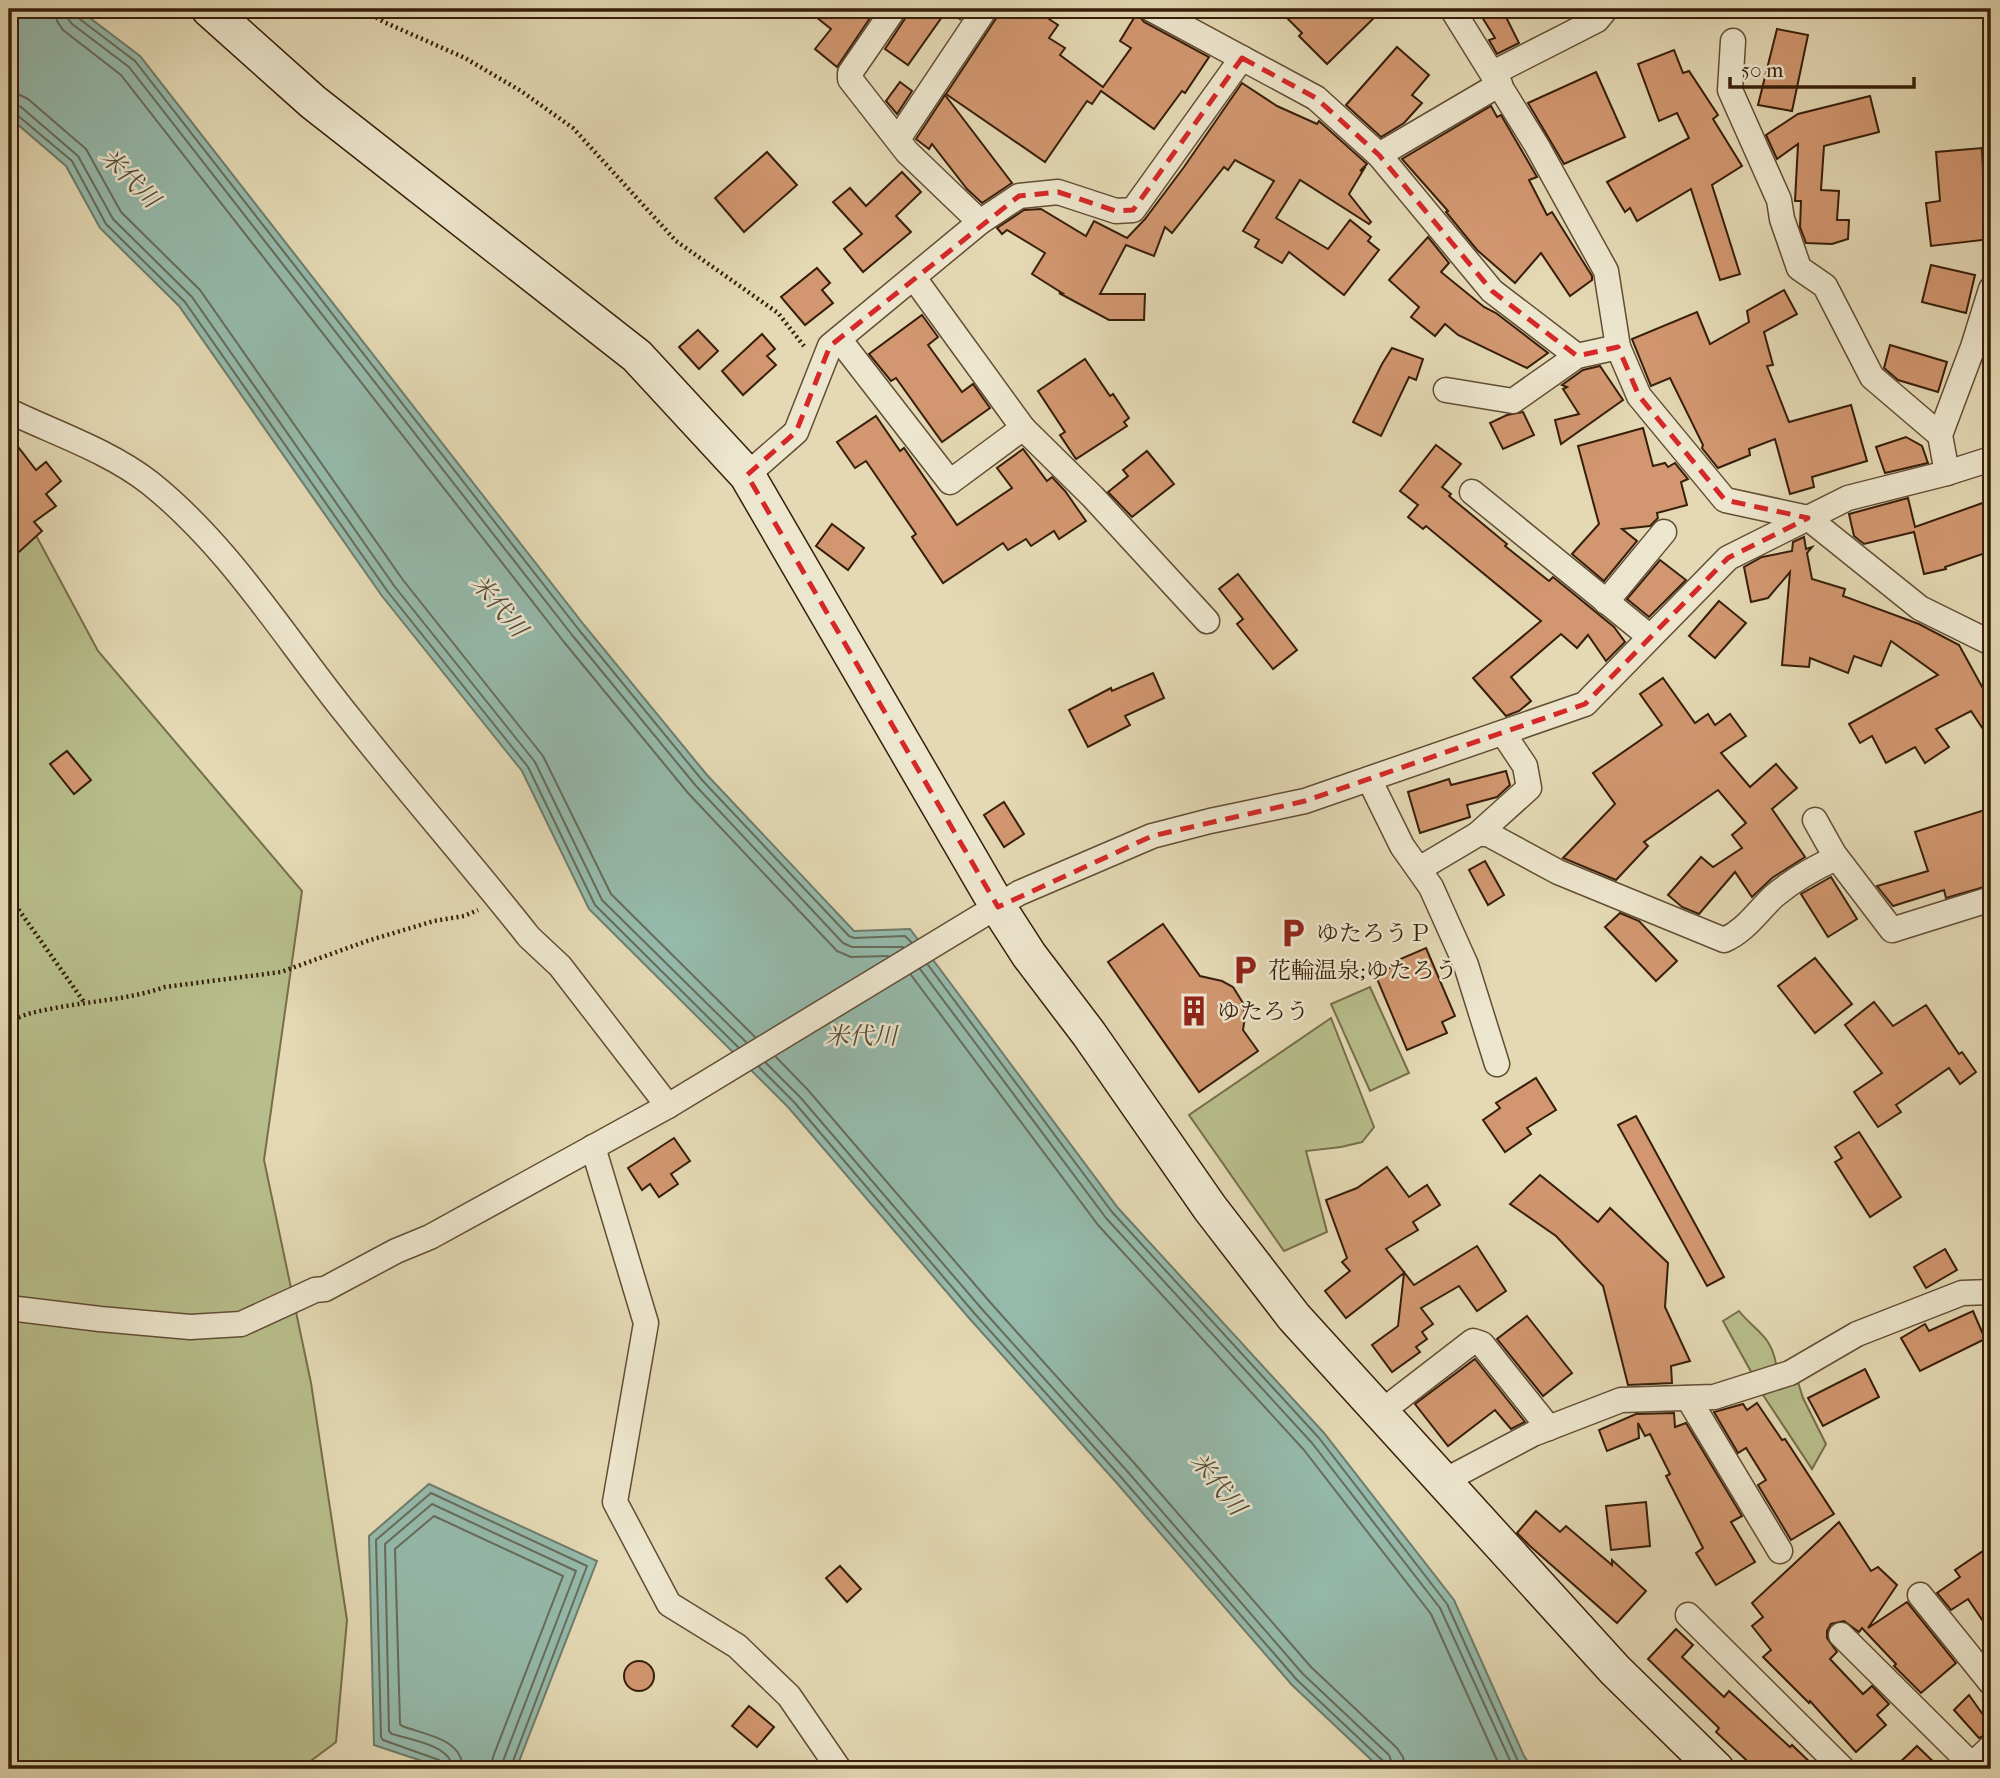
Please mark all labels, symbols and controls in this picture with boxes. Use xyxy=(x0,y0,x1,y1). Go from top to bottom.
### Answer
scale bar xyxy=(1730,46,1914,90)
text: 50 m xyxy=(1741,58,1784,82)
water label: 米代川 xyxy=(95,143,167,215)
water label: 米代川 xyxy=(465,569,535,645)
parking icon: ゆたろうＰ xyxy=(1276,916,1310,950)
place label: ゆたろうＰ xyxy=(1316,920,1431,947)
parking icon: 花輪温泉;ゆたろう xyxy=(1228,953,1262,987)
place label: 花輪温泉;ゆたろう xyxy=(1268,957,1458,984)
building icon: ゆたろう xyxy=(1177,994,1211,1028)
place label: ゆたろう xyxy=(1217,998,1309,1025)
water label: 米代川 xyxy=(825,1022,900,1050)
water label: 米代川 xyxy=(1184,1447,1253,1523)

